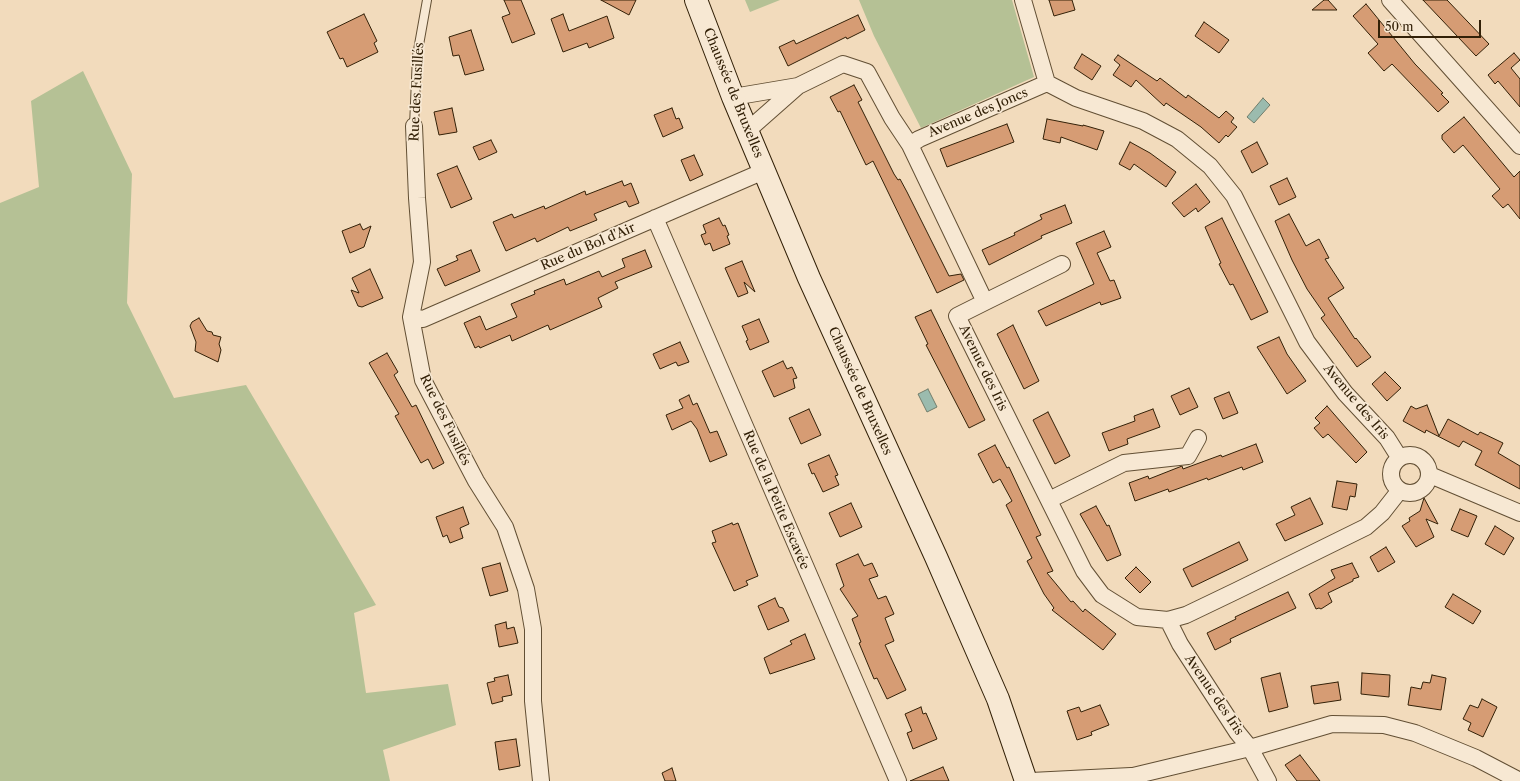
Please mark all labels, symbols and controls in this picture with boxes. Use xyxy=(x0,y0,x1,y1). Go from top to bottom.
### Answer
scale bar xyxy=(1380,12,1483,38)
text: 50 m xyxy=(1385,19,1414,34)
street label: Chaussée de Bruxelles xyxy=(700,26,766,160)
street label: Rue des Fusillés xyxy=(407,42,427,142)
street label: Avenue des Joncs xyxy=(926,85,1030,141)
street label: Rue du Bol d'Air xyxy=(538,220,638,274)
street label: Avenue des Iris xyxy=(955,322,1011,414)
street label: Chaussée de Bruxelles xyxy=(825,324,895,458)
street label: Avenue des Iris xyxy=(1320,361,1392,443)
street label: Rue des Fusillés xyxy=(416,372,474,468)
street label: Rue de la Petite Escavée xyxy=(740,428,812,572)
street label: Avenue des Iris xyxy=(1181,652,1247,738)

